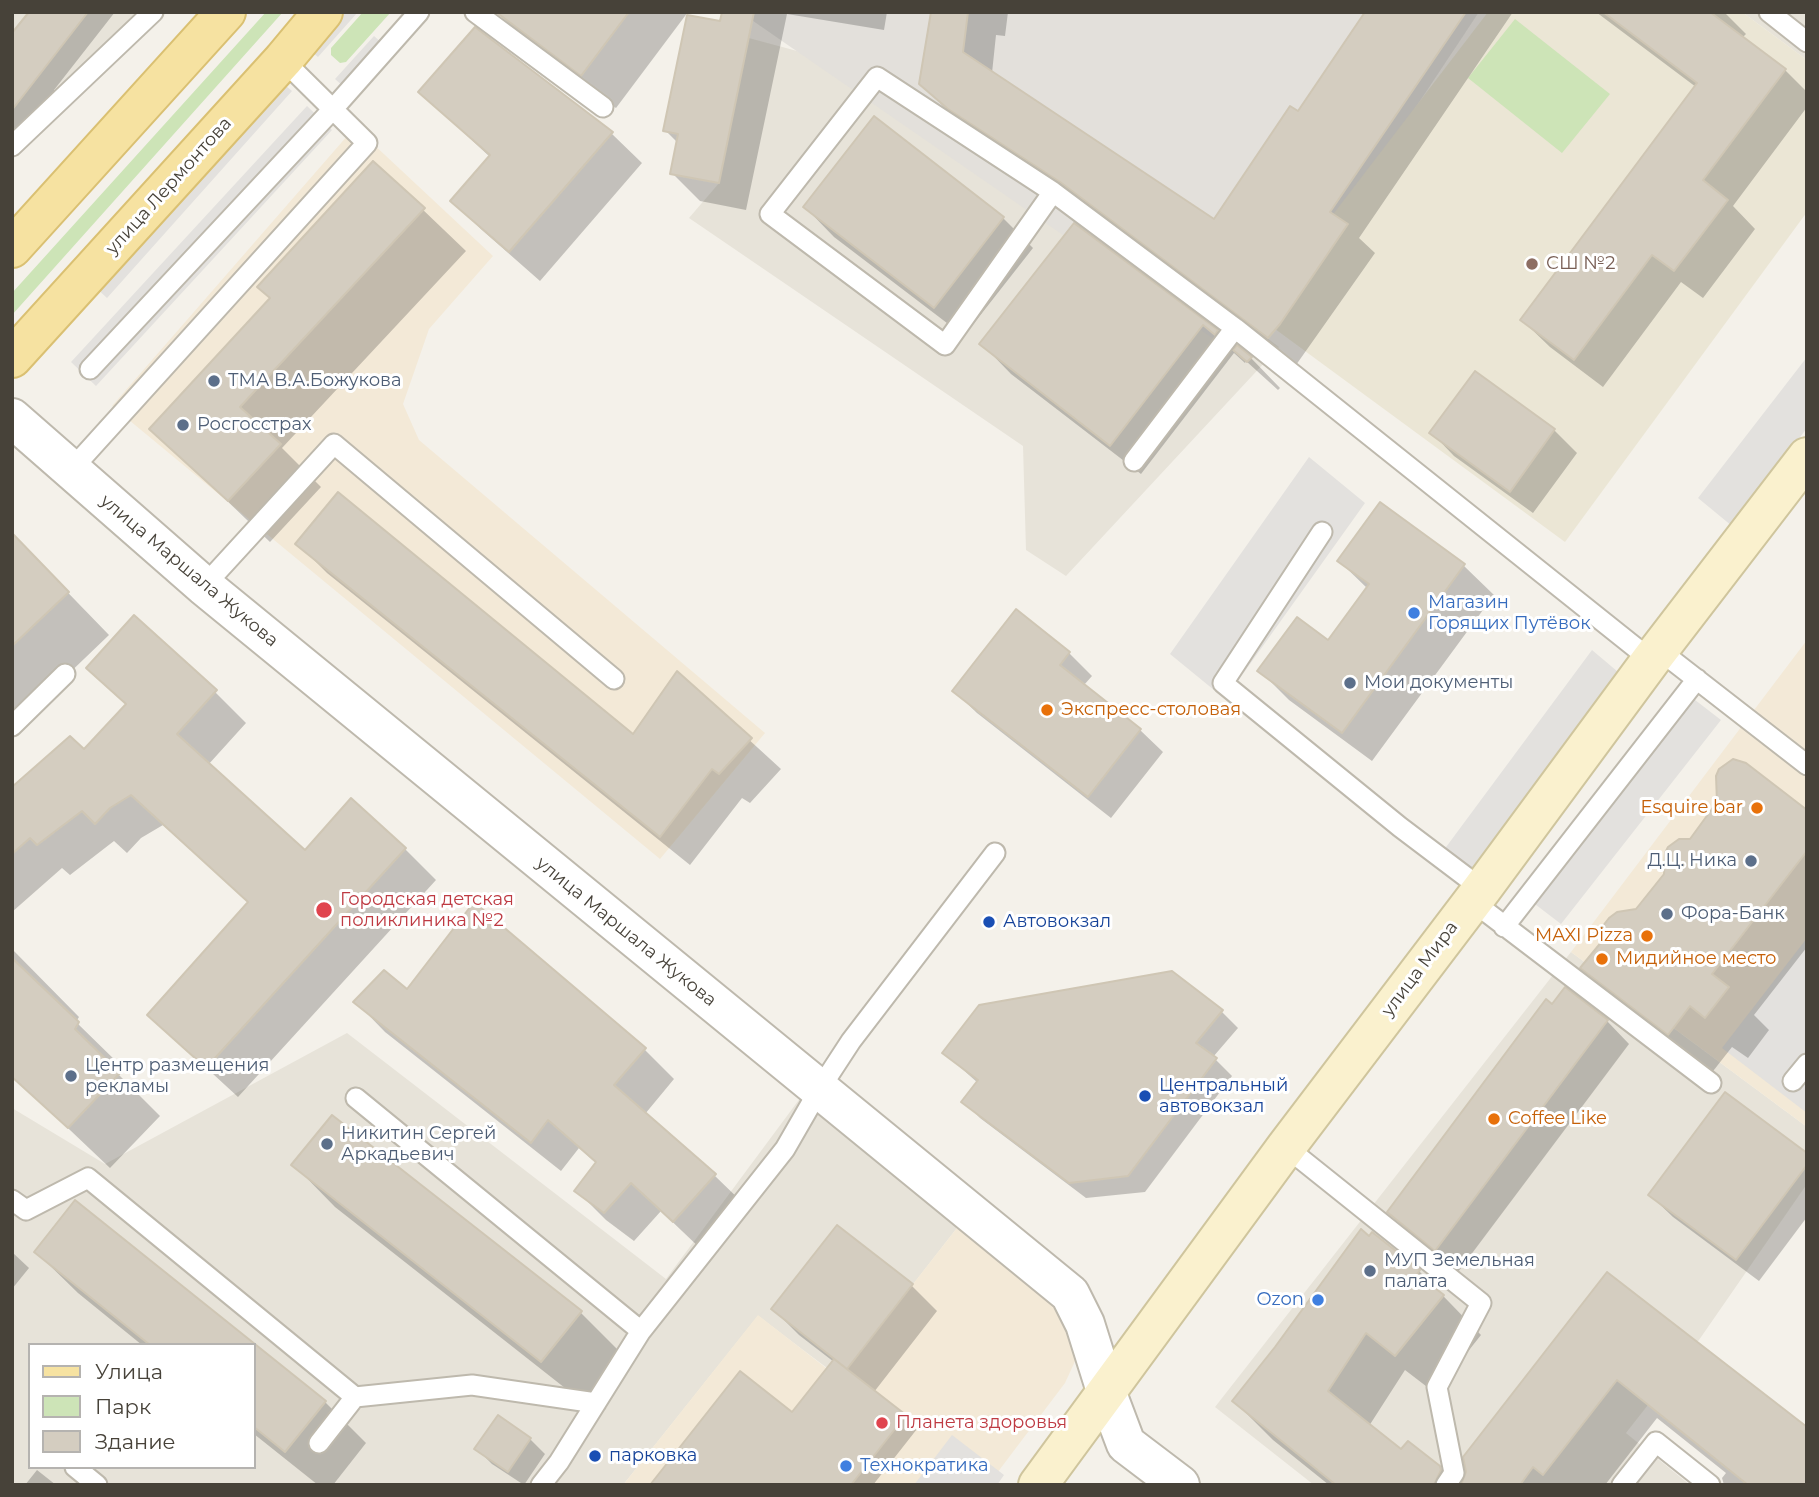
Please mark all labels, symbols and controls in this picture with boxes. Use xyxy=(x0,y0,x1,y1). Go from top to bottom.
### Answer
street label: улица Лермонтова xyxy=(102,113,236,259)
place label: СШ №2 xyxy=(1546,253,1615,275)
marker: СШ №2 xyxy=(1524,256,1540,272)
place label: ТМА В.А.Божукова xyxy=(228,370,402,392)
marker: ТМА В.А.Божукова xyxy=(206,373,222,389)
place label: Росгосстрах xyxy=(197,414,311,436)
marker: Росгосстрах xyxy=(175,417,191,433)
street label: улица Маршала Жукова xyxy=(96,490,282,652)
place label: Магазин Горящих Путёвок xyxy=(1428,592,1591,634)
marker: Магазин Горящих Путёвок xyxy=(1406,605,1422,621)
place label: Мои документы xyxy=(1364,672,1513,694)
marker: Мои документы xyxy=(1342,675,1358,691)
place label: Экспресс-столовая xyxy=(1061,699,1241,721)
marker: Экспресс-столовая xyxy=(1039,702,1055,718)
place label: Esquire bar xyxy=(1641,797,1743,819)
marker: Esquire bar xyxy=(1749,800,1765,816)
place label: Д.Ц. Ника xyxy=(1647,850,1737,872)
street label: улица Маршала Жукова xyxy=(532,853,720,1011)
marker: Д.Ц. Ника xyxy=(1743,853,1759,869)
place label: Городская детская поликлиника №2 xyxy=(340,889,514,932)
marker: Городская детская поликлиника №2 xyxy=(314,900,334,920)
place label: Фора-Банк xyxy=(1681,903,1785,925)
marker: Фора-Банк xyxy=(1659,906,1675,922)
place label: Автовокзал xyxy=(1003,911,1111,933)
marker: Автовокзал xyxy=(981,914,997,930)
street label: улица Мира xyxy=(1377,917,1463,1021)
place label: MAXI Pizza xyxy=(1535,925,1633,947)
marker: MAXI Pizza xyxy=(1639,928,1655,944)
place label: Мидийное место xyxy=(1616,948,1776,970)
marker: Мидийное место xyxy=(1594,951,1610,967)
place label: Центр размещения рекламы xyxy=(85,1055,269,1098)
marker: Центр размещения рекламы xyxy=(63,1068,79,1084)
place label: Центральный автовокзал xyxy=(1159,1075,1288,1118)
marker: Центральный автовокзал xyxy=(1137,1088,1153,1104)
place label: Coffee Like xyxy=(1508,1108,1607,1130)
marker: Coffee Like xyxy=(1486,1111,1502,1127)
place label: Никитин Сергей Аркадьевич xyxy=(341,1123,496,1166)
marker: Никитин Сергей Аркадьевич xyxy=(319,1136,335,1152)
place label: МУП Земельная палата xyxy=(1384,1250,1535,1292)
marker: МУП Земельная палата xyxy=(1362,1263,1378,1279)
place label: Ozon xyxy=(1256,1289,1304,1311)
marker: Ozon xyxy=(1310,1292,1326,1308)
legend xyxy=(28,1343,256,1469)
text: Улица xyxy=(95,1359,163,1384)
text: Парк xyxy=(95,1394,151,1419)
place label: Планета здоровья xyxy=(896,1412,1067,1434)
marker: Планета здоровья xyxy=(874,1415,890,1431)
text: Здание xyxy=(95,1429,176,1454)
place label: парковка xyxy=(609,1445,697,1467)
marker: парковка xyxy=(587,1448,603,1464)
place label: Технократика xyxy=(860,1455,988,1477)
marker: Технократика xyxy=(838,1458,854,1474)

